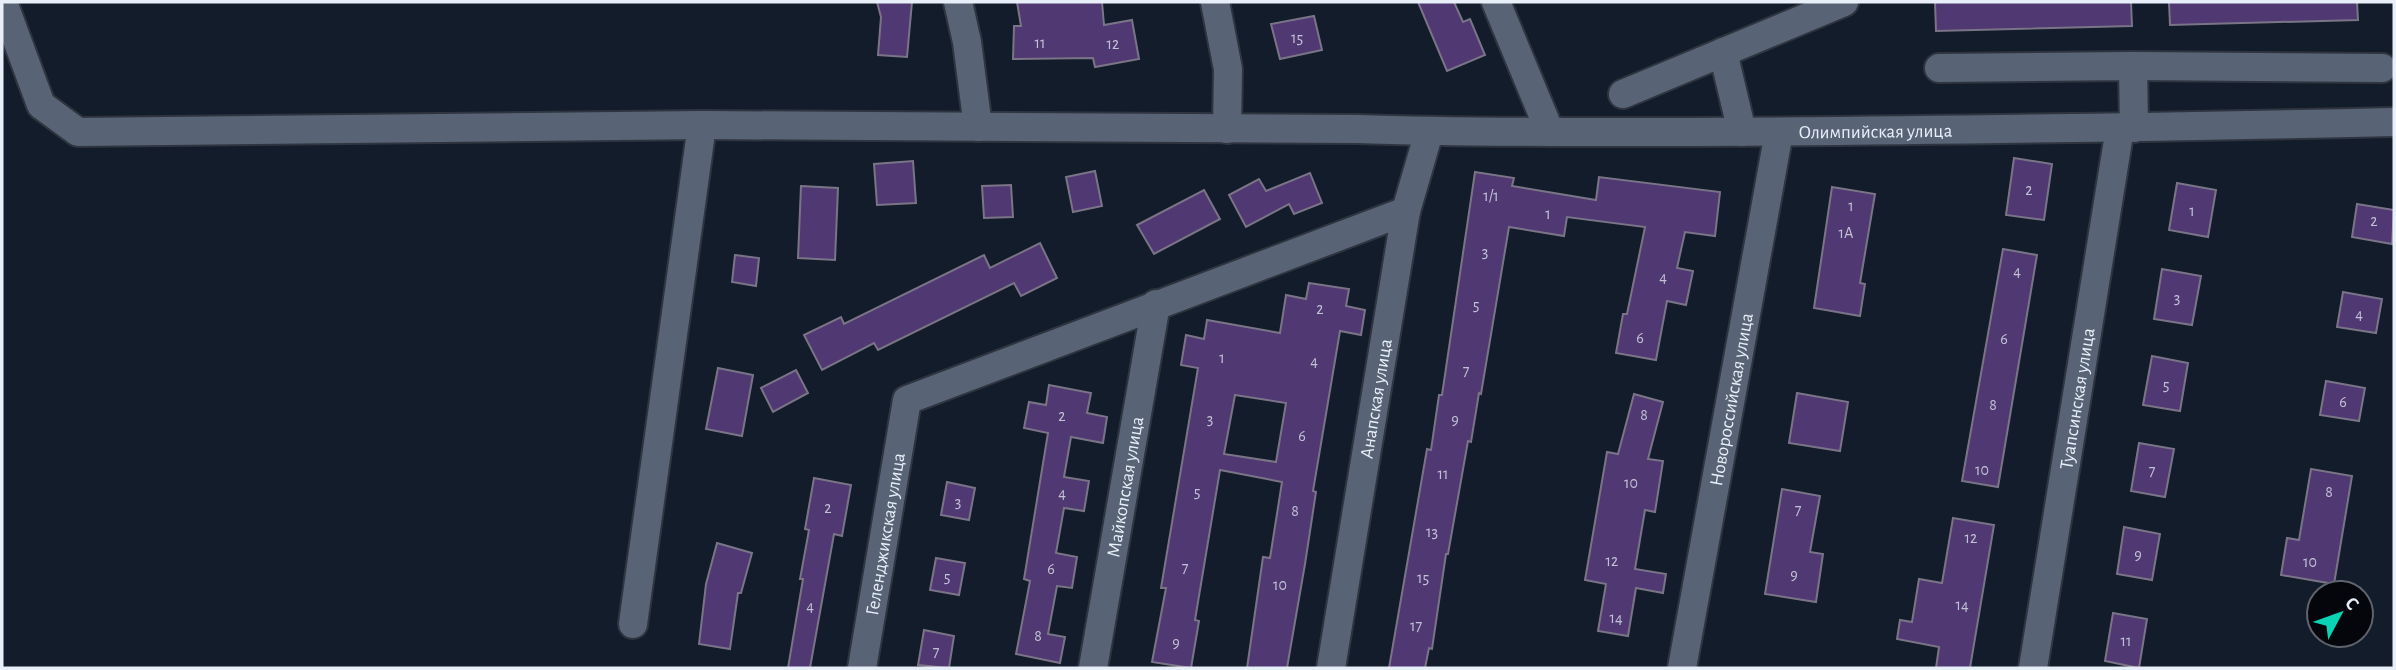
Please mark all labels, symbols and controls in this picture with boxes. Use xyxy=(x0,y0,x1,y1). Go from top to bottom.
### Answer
house number: 15 xyxy=(1291,30,1303,46)
house number: 11 xyxy=(1034,35,1046,51)
house number: 12 xyxy=(1107,36,1119,52)
street label: Олимпийская улица xyxy=(1798,122,1953,142)
house number: 2 xyxy=(2025,182,2033,198)
house number: 1/1 xyxy=(1483,188,1499,204)
house number: 1 xyxy=(1848,198,1854,214)
house number: 1 xyxy=(2189,203,2195,219)
house number: 1 xyxy=(1545,206,1551,222)
house number: 2 xyxy=(2370,213,2378,229)
house number: 1А xyxy=(1839,225,1854,241)
house number: 3 xyxy=(1482,244,1488,260)
house number: 4 xyxy=(2013,263,2021,279)
house number: 4 xyxy=(1659,269,1667,285)
house number: 3 xyxy=(2174,290,2180,306)
house number: 5 xyxy=(1473,297,1479,313)
house number: 2 xyxy=(1316,301,1324,317)
house number: 4 xyxy=(2355,306,2363,322)
street label: Новороссийская улица xyxy=(1707,311,1757,488)
street label: Туапсинская улица xyxy=(2057,326,2099,471)
house number: 6 xyxy=(1636,330,1644,346)
house number: 6 xyxy=(2000,331,2008,347)
street label: Анапская улица xyxy=(1358,337,1396,460)
house number: 1 xyxy=(1219,350,1225,366)
house number: 4 xyxy=(1310,353,1318,369)
house number: 7 xyxy=(1463,363,1470,379)
house number: 5 xyxy=(2163,377,2169,393)
house number: 6 xyxy=(2339,394,2347,410)
house number: 8 xyxy=(1989,397,1997,413)
house number: 8 xyxy=(1640,407,1648,423)
house number: 2 xyxy=(1058,408,1066,424)
house number: 3 xyxy=(1207,411,1213,427)
house number: 9 xyxy=(1451,412,1459,428)
street label: Майкопская улица xyxy=(1104,415,1147,559)
house number: 6 xyxy=(1298,428,1306,444)
street label: Геленджикская улица xyxy=(863,451,909,617)
house number: 10 xyxy=(1975,462,1989,478)
house number: 7 xyxy=(2149,463,2156,479)
house number: 11 xyxy=(1437,466,1449,482)
house number: 10 xyxy=(1624,475,1638,491)
house number: 5 xyxy=(1194,484,1200,500)
house number: 8 xyxy=(2325,484,2333,500)
house number: 4 xyxy=(1058,485,1066,501)
house number: 3 xyxy=(955,494,961,510)
house number: 2 xyxy=(824,500,832,516)
house number: 7 xyxy=(1795,502,1802,518)
house number: 8 xyxy=(1291,503,1299,519)
house number: 13 xyxy=(1426,524,1438,540)
house number: 12 xyxy=(1965,530,1977,546)
house number: 9 xyxy=(2134,547,2142,563)
house number: 12 xyxy=(1606,553,1618,569)
house number: 10 xyxy=(2303,554,2317,570)
house number: 7 xyxy=(1182,560,1189,576)
house number: 6 xyxy=(1047,561,1055,577)
house number: 9 xyxy=(1790,567,1798,583)
house number: 5 xyxy=(944,569,950,585)
house number: 15 xyxy=(1417,570,1429,586)
house number: 10 xyxy=(1273,577,1287,593)
north arrow xyxy=(2305,579,2375,649)
text: С xyxy=(2341,594,2362,614)
house number: 14 xyxy=(1955,597,1969,613)
house number: 4 xyxy=(806,598,814,614)
house number: 14 xyxy=(1609,610,1623,626)
house number: 17 xyxy=(1410,618,1422,634)
house number: 8 xyxy=(1034,628,1042,644)
house number: 11 xyxy=(2120,633,2132,649)
house number: 9 xyxy=(1172,635,1180,651)
house number: 7 xyxy=(933,644,940,660)

